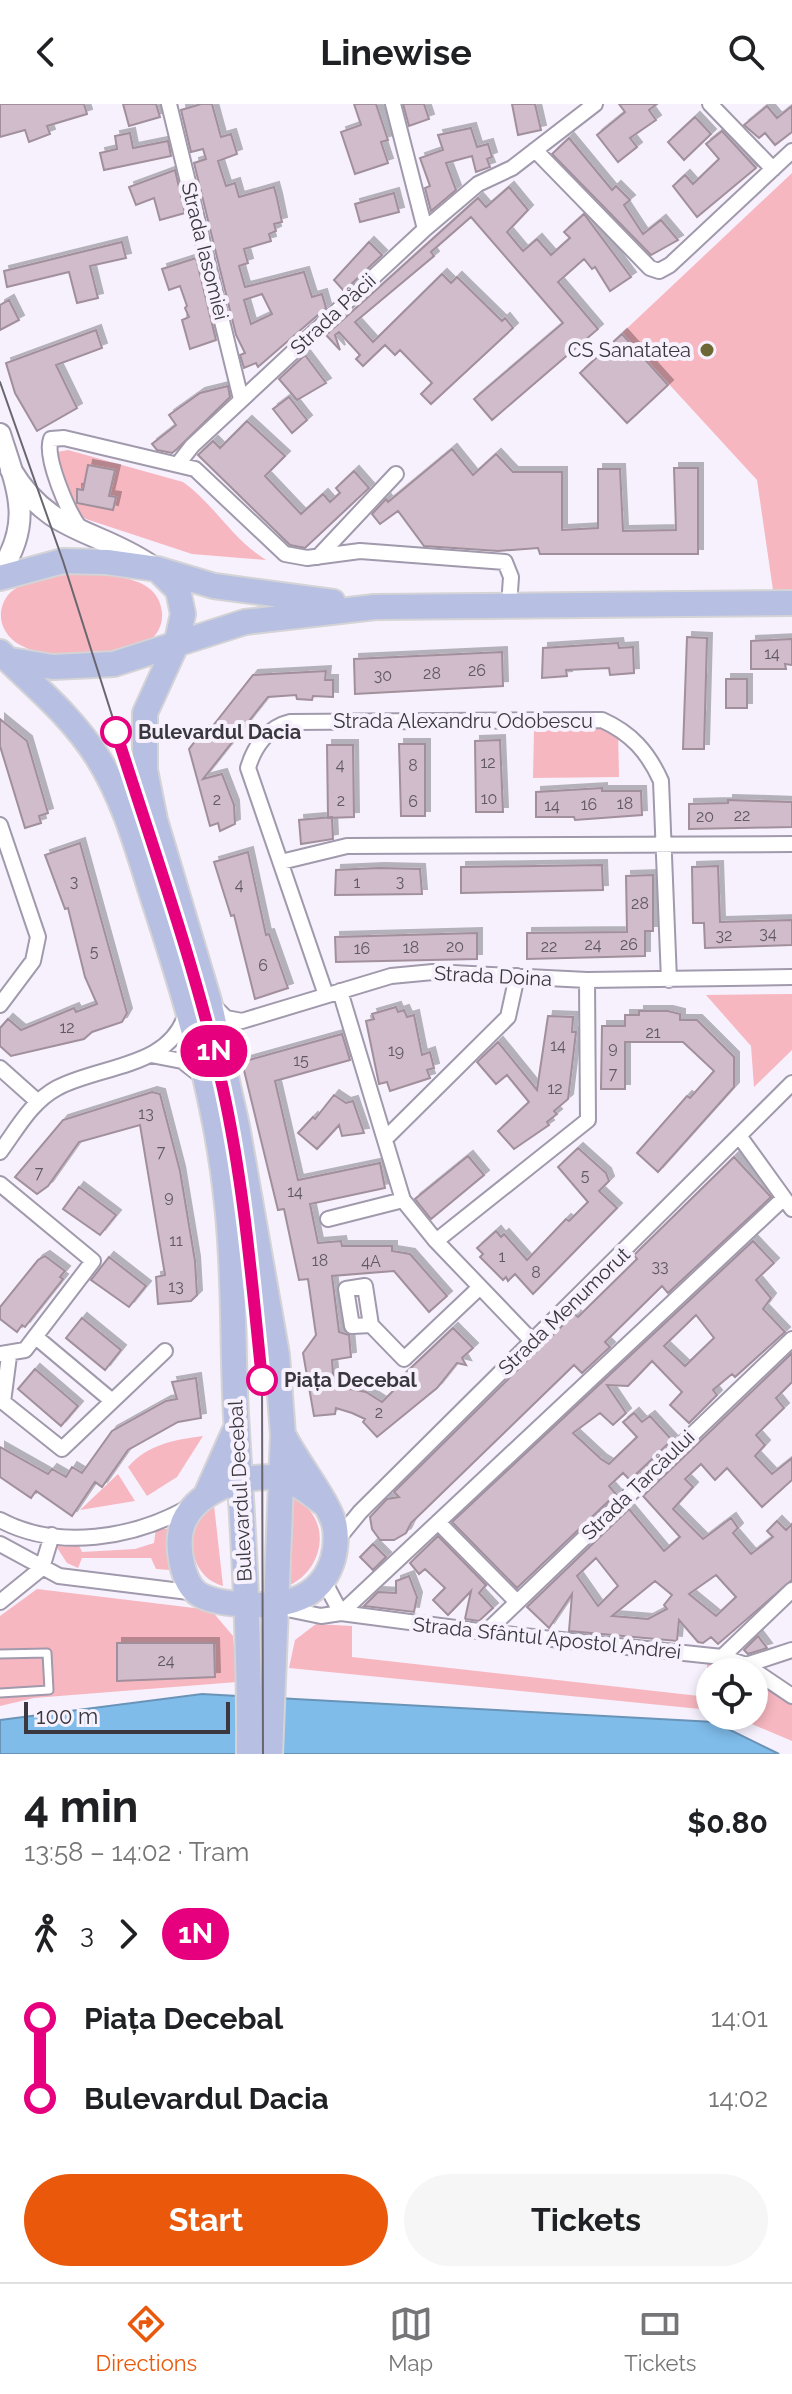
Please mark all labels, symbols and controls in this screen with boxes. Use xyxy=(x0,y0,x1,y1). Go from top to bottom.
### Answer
icon: back xyxy=(24,30,68,74)
icon: search xyxy=(724,30,768,74)
text: Linewise xyxy=(320,31,472,73)
street label: Strada Iasomiei xyxy=(176,180,234,322)
street label: Strada Păcii xyxy=(285,268,381,360)
place label: CS Sanatatea xyxy=(568,338,691,362)
marker: CS Sanatatea xyxy=(698,341,716,359)
house number: 14 xyxy=(764,644,780,663)
house number: 26 xyxy=(468,661,486,680)
house number: 28 xyxy=(423,664,441,683)
house number: 30 xyxy=(374,666,392,685)
street label: Strada Alexandru Odobescu xyxy=(333,709,593,733)
marker: Bulevardul Dacia xyxy=(101,717,131,747)
place label: Bulevardul Dacia xyxy=(138,720,301,744)
house number: 12 xyxy=(480,753,496,772)
house number: 4 xyxy=(336,755,345,774)
house number: 8 xyxy=(408,756,418,775)
house number: 10 xyxy=(481,789,497,808)
house number: 2 xyxy=(213,790,221,809)
house number: 2 xyxy=(337,791,345,810)
house number: 6 xyxy=(408,792,418,811)
house number: 18 xyxy=(617,794,633,813)
house number: 16 xyxy=(581,795,597,814)
house number: 14 xyxy=(544,796,560,815)
house number: 22 xyxy=(734,806,750,825)
house number: 20 xyxy=(696,807,714,826)
house number: 3 xyxy=(70,872,78,891)
house number: 3 xyxy=(396,872,404,891)
house number: 1 xyxy=(354,873,361,892)
house number: 4 xyxy=(235,875,244,894)
house number: 28 xyxy=(631,894,649,913)
house number: 34 xyxy=(759,924,777,943)
house number: 32 xyxy=(716,926,732,945)
house number: 24 xyxy=(584,935,602,954)
house number: 26 xyxy=(620,935,638,954)
house number: 20 xyxy=(446,937,464,956)
house number: 22 xyxy=(541,937,557,956)
house number: 18 xyxy=(403,938,419,957)
house number: 16 xyxy=(354,939,370,958)
house number: 5 xyxy=(90,942,99,961)
house number: 6 xyxy=(258,956,268,975)
street label: Strada Doina xyxy=(433,961,553,991)
house number: 12 xyxy=(59,1018,75,1037)
house number: 21 xyxy=(645,1023,661,1042)
line badge: 1N xyxy=(178,1025,250,1077)
text: 1N xyxy=(196,1034,232,1067)
house number: 14 xyxy=(550,1036,566,1055)
house number: 9 xyxy=(608,1038,618,1057)
house number: 19 xyxy=(388,1041,404,1060)
house number: 15 xyxy=(293,1051,309,1070)
house number: 7 xyxy=(609,1064,618,1083)
house number: 12 xyxy=(547,1079,563,1098)
house number: 13 xyxy=(138,1104,154,1123)
house number: 7 xyxy=(157,1142,166,1161)
house number: 7 xyxy=(35,1163,44,1182)
house number: 5 xyxy=(581,1166,590,1185)
house number: 14 xyxy=(287,1182,303,1201)
house number: 9 xyxy=(164,1187,174,1206)
house number: 11 xyxy=(169,1231,183,1250)
street label: Strada Menumorut xyxy=(493,1242,635,1380)
house number: 1 xyxy=(499,1247,506,1266)
house number: 18 xyxy=(312,1251,328,1270)
house number: 4A xyxy=(361,1252,381,1271)
house number: 33 xyxy=(651,1257,669,1276)
house number: 8 xyxy=(531,1263,541,1282)
house number: 13 xyxy=(168,1277,184,1296)
marker: Piața Decebal xyxy=(247,1365,277,1395)
place label: Piața Decebal xyxy=(284,1368,418,1392)
street label: Bulevardul Decebal xyxy=(223,1399,257,1582)
house number: 2 xyxy=(375,1403,383,1422)
street label: Strada Tarcăului xyxy=(577,1425,699,1545)
street label: Strada Sfântul Apostol Andrei xyxy=(412,1612,682,1664)
house number: 24 xyxy=(157,1651,175,1670)
map controls xyxy=(696,1658,768,1730)
button: locate xyxy=(696,1658,768,1730)
scale bar xyxy=(24,1698,230,1734)
text: 100 m xyxy=(36,1703,98,1729)
text: 4 min xyxy=(24,1781,138,1832)
text: $0.80 xyxy=(687,1805,768,1840)
text: 13:58 – 14:02 · Tram xyxy=(24,1837,249,1867)
icon: walk xyxy=(24,1912,68,1956)
icon: forward xyxy=(106,1912,150,1956)
text: 1N xyxy=(178,1917,213,1950)
text: 3 xyxy=(80,1919,94,1949)
text: Piața Decebal xyxy=(84,2001,283,2036)
text: 14:01 xyxy=(711,2003,768,2033)
text: Bulevardul Dacia xyxy=(84,2081,329,2116)
text: 14:02 xyxy=(708,2083,768,2113)
button: Start xyxy=(24,2174,388,2266)
button: Tickets xyxy=(404,2174,768,2266)
tab: Directions xyxy=(96,2302,197,2376)
tab: Map xyxy=(388,2302,433,2376)
tab: Tickets xyxy=(624,2302,696,2376)

